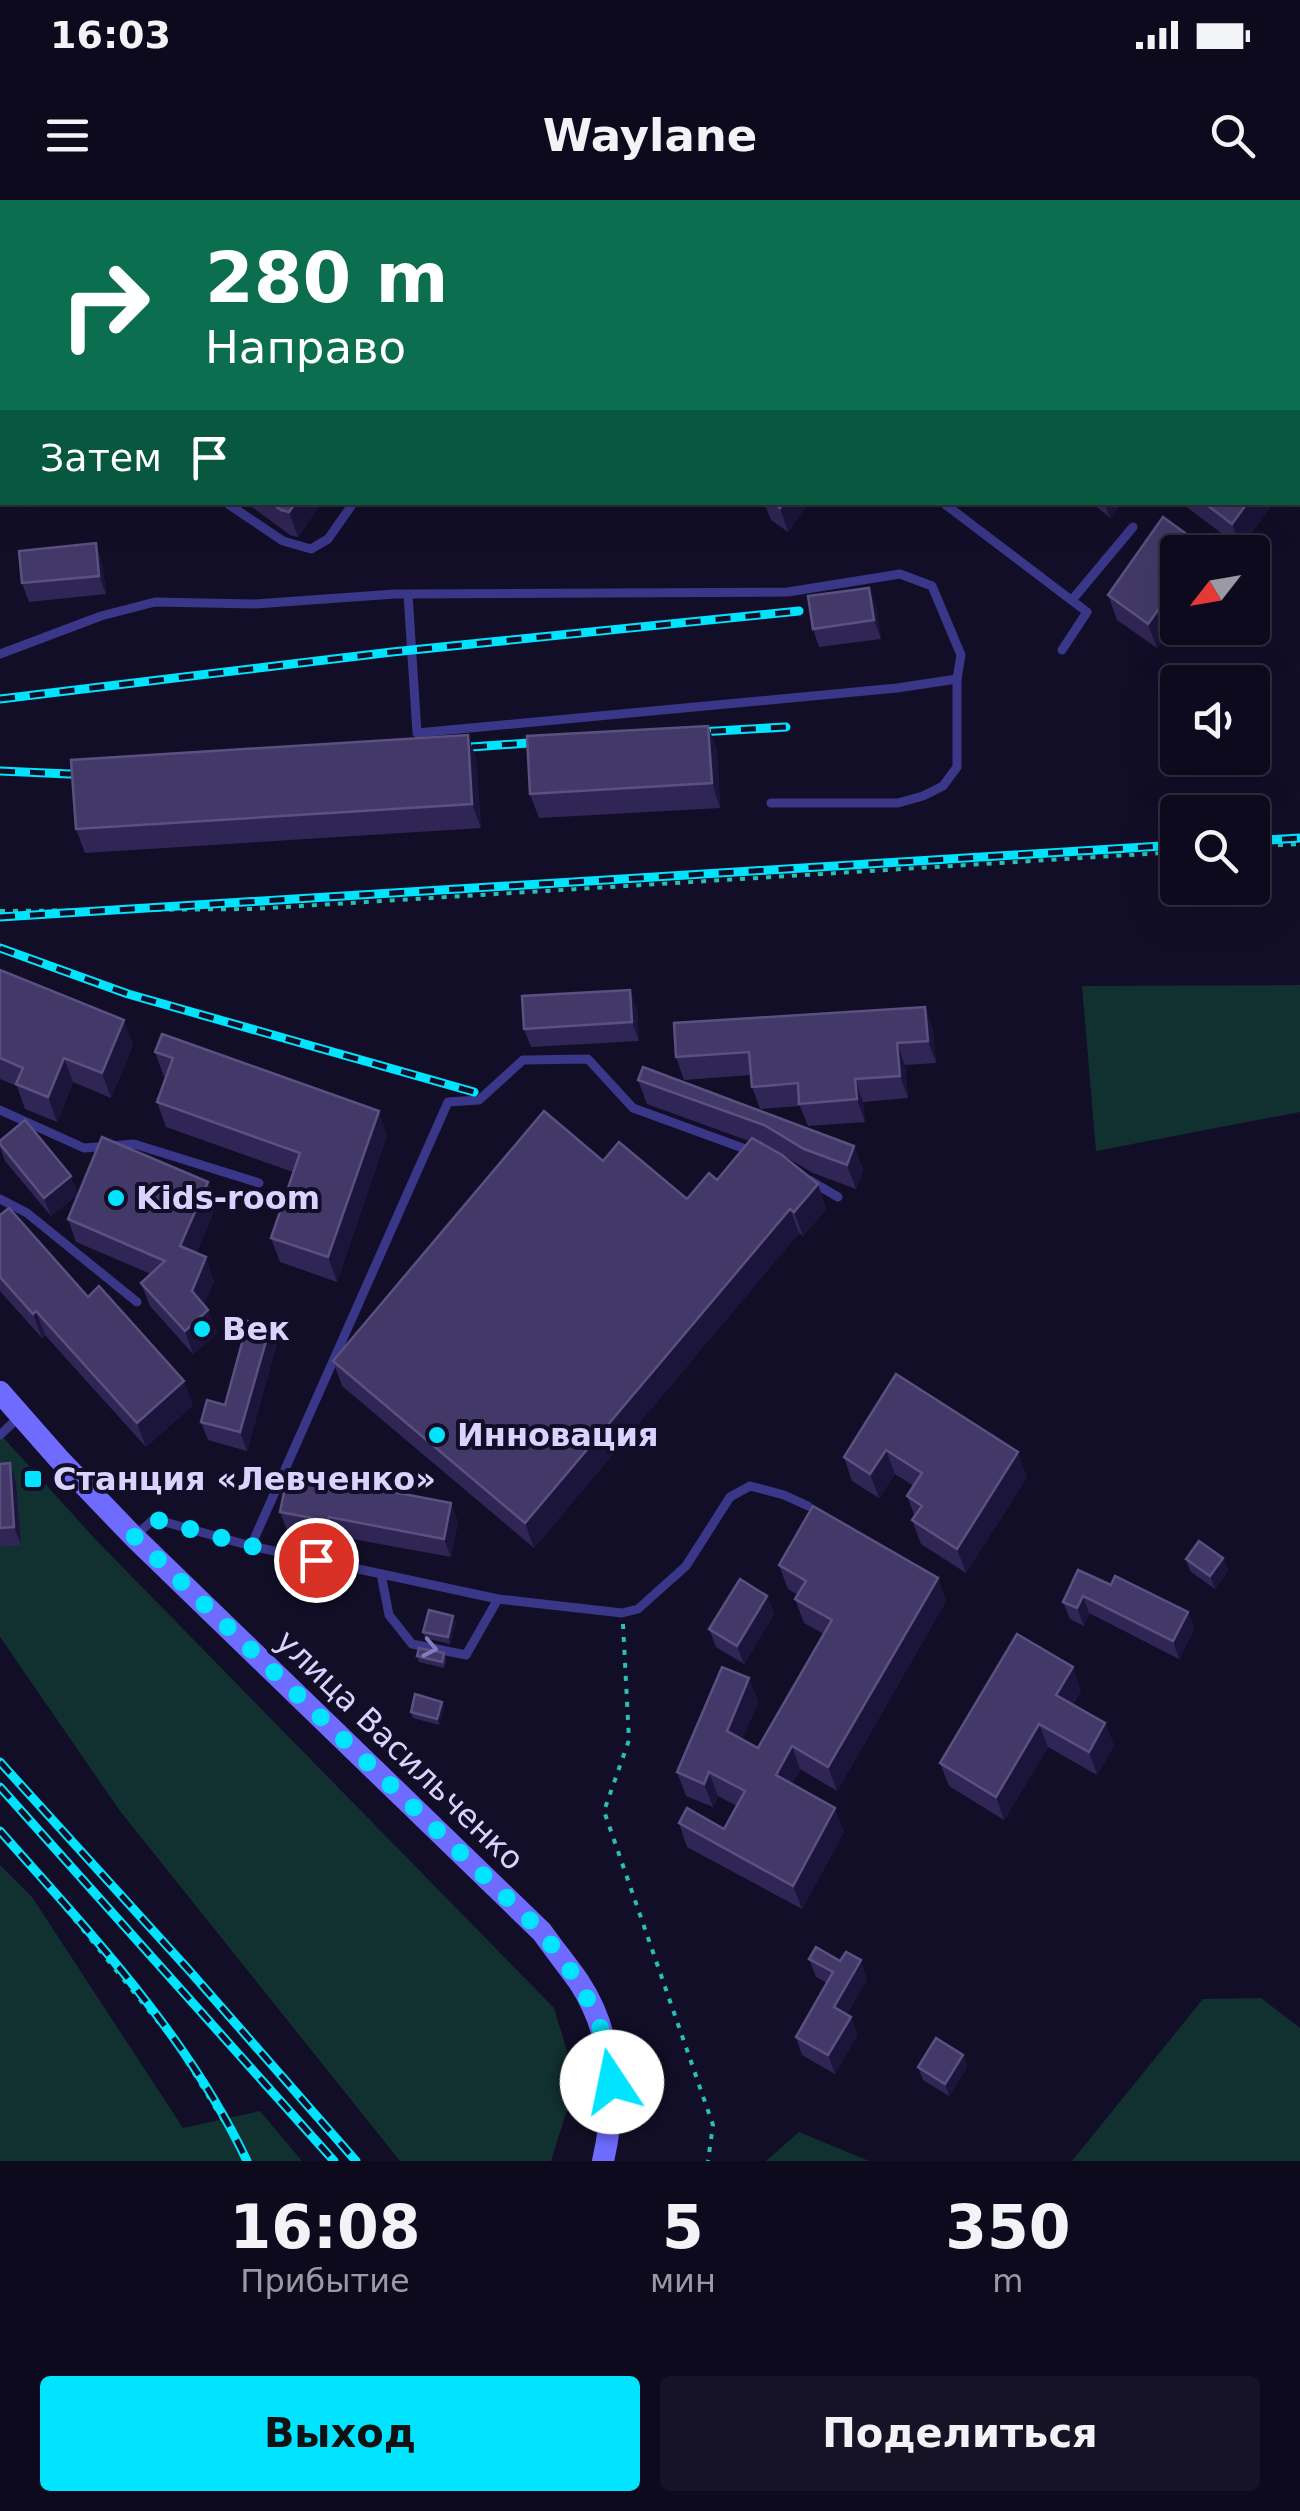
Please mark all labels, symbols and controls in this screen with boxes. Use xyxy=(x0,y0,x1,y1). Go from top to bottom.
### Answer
text: 16:03 xyxy=(50,13,171,57)
icon: menu xyxy=(40,108,95,163)
icon: search xyxy=(1205,108,1260,163)
text: Waylane xyxy=(543,109,757,162)
text: 280 m xyxy=(205,237,448,319)
icon: right xyxy=(40,240,170,370)
text: Направо xyxy=(205,321,406,374)
icon: arrive xyxy=(182,430,237,485)
text: Затем xyxy=(40,436,162,480)
north arrow xyxy=(1160,535,1270,645)
map controls xyxy=(1160,535,1270,905)
button: sound xyxy=(1160,665,1270,775)
button: search xyxy=(1160,795,1270,905)
place label: Kids-room xyxy=(136,1179,320,1217)
marker: Kids-room xyxy=(105,1187,127,1209)
place label: Век xyxy=(222,1310,290,1348)
marker: Век xyxy=(191,1318,213,1340)
place label: Инновация xyxy=(457,1416,659,1454)
marker: Инновация xyxy=(426,1424,448,1446)
place label: Станция «Левченко» xyxy=(53,1460,436,1498)
marker: Станция «Левченко» xyxy=(22,1468,44,1490)
pin xyxy=(274,1518,359,1603)
icon: arrive xyxy=(289,1533,344,1588)
street label: улица Васильченко xyxy=(268,1622,532,1878)
one-way arrow xyxy=(421,1636,438,1657)
position arrow xyxy=(560,2030,664,2134)
text: 16:08 xyxy=(229,2192,420,2262)
text: 5 xyxy=(662,2192,704,2262)
text: 350 xyxy=(945,2192,1071,2262)
text: Прибытие xyxy=(240,2262,410,2300)
text: мин xyxy=(650,2262,716,2300)
text: m xyxy=(992,2262,1023,2300)
button: Выход xyxy=(40,2376,640,2491)
button: Поделиться xyxy=(660,2376,1260,2491)

